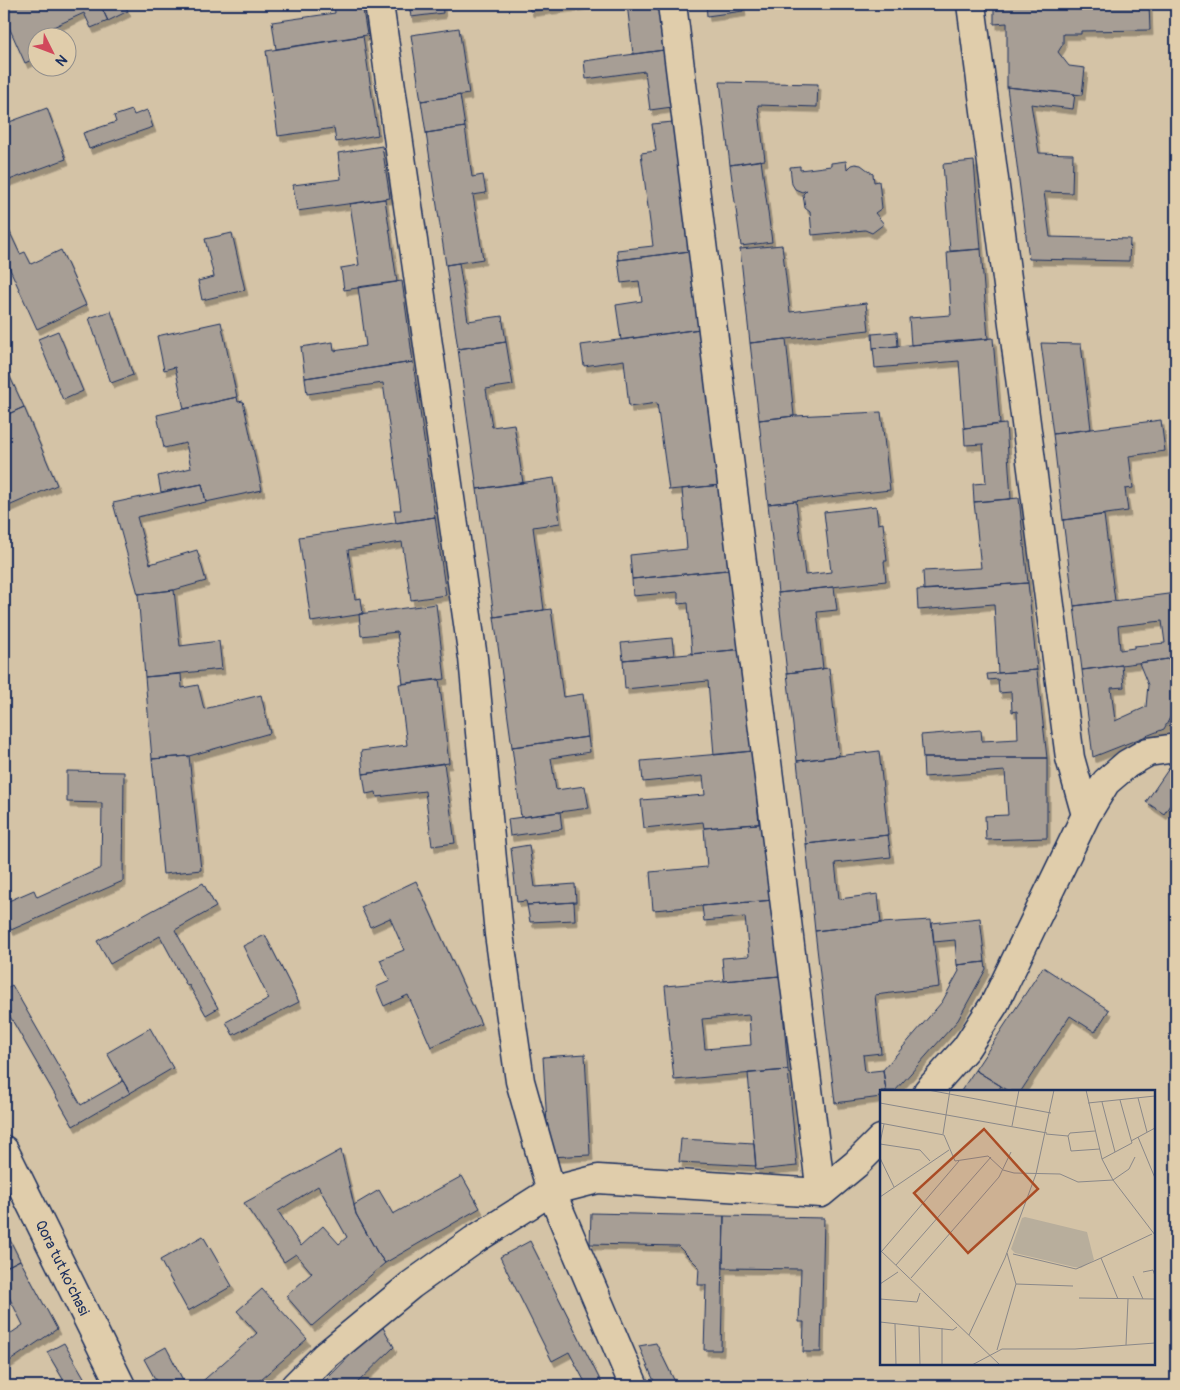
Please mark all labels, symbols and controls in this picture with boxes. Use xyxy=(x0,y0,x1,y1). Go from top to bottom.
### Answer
north arrow xyxy=(28,28,78,78)
text: N xyxy=(52,51,71,70)
inset map xyxy=(880,1090,1155,1365)
street label: Qora tut ko'chasi xyxy=(31,1217,93,1319)

